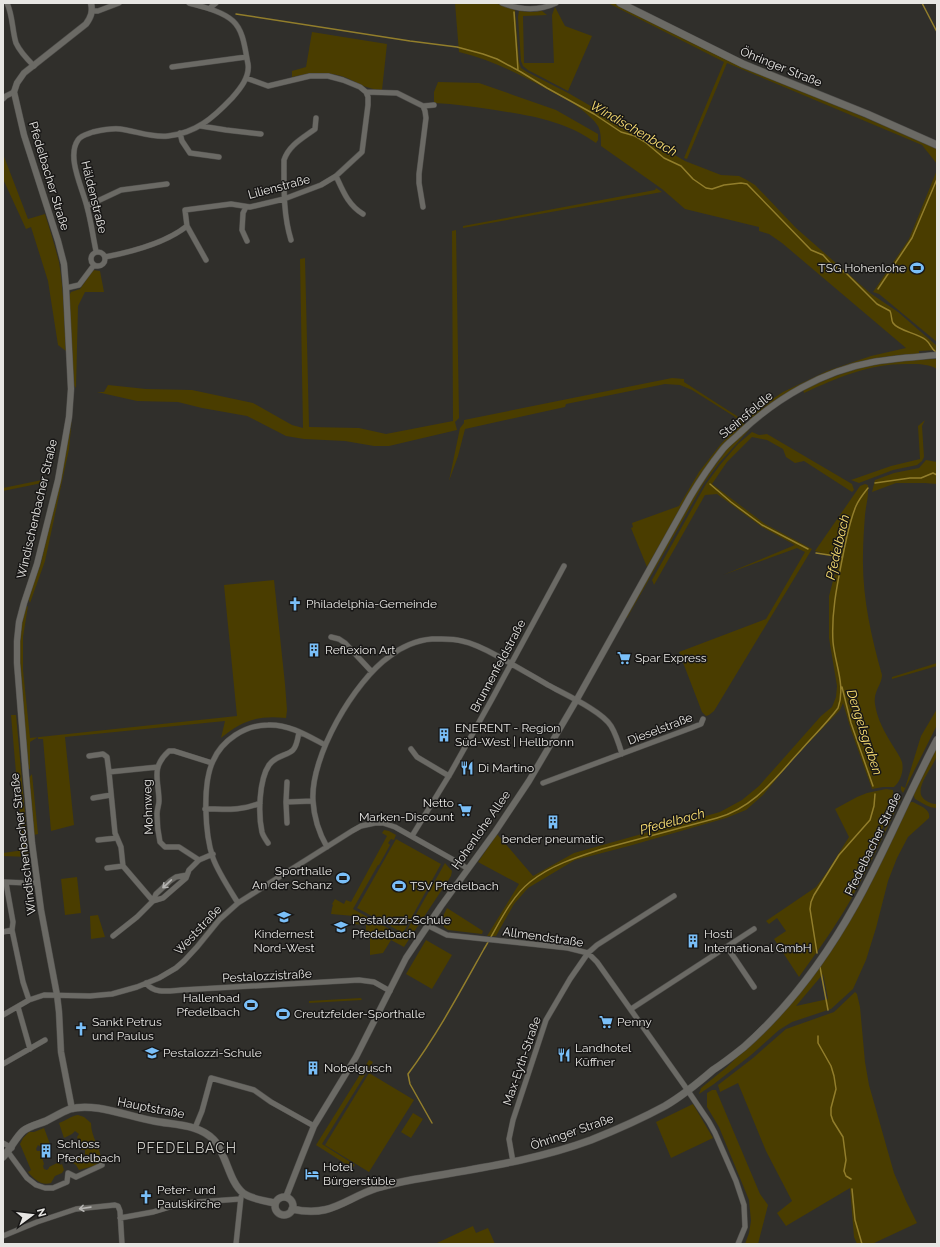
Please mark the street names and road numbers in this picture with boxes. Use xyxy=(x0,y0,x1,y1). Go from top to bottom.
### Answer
street label: Öhringer Straße xyxy=(738,44,824,90)
street label: Pfedelbacher Straße xyxy=(26,120,72,232)
street label: Häldenstraße xyxy=(78,159,110,235)
street label: Lilienstraße xyxy=(246,172,312,202)
street label: Steinsfeldle xyxy=(716,389,776,441)
street label: Windischenbacher Straße xyxy=(14,438,60,580)
street label: Brunnenfeldstraße xyxy=(468,617,528,715)
street label: Dieselstraße xyxy=(625,710,695,748)
street label: Windischenbacher Straße xyxy=(7,772,39,916)
street label: Mohnweg xyxy=(140,779,156,835)
street label: Hohenlohe Allee xyxy=(449,788,513,872)
street label: Pfedelbacher Straße xyxy=(842,790,904,898)
street label: Weststraße xyxy=(171,902,225,958)
street label: Allmendstraße xyxy=(502,924,584,950)
street label: Pestalozzistraße xyxy=(222,967,312,985)
street label: Max-Eyth-Straße xyxy=(500,1015,544,1107)
street label: Hauptstraße xyxy=(116,1095,186,1121)
street label: Öhringer Straße xyxy=(529,1111,615,1153)

